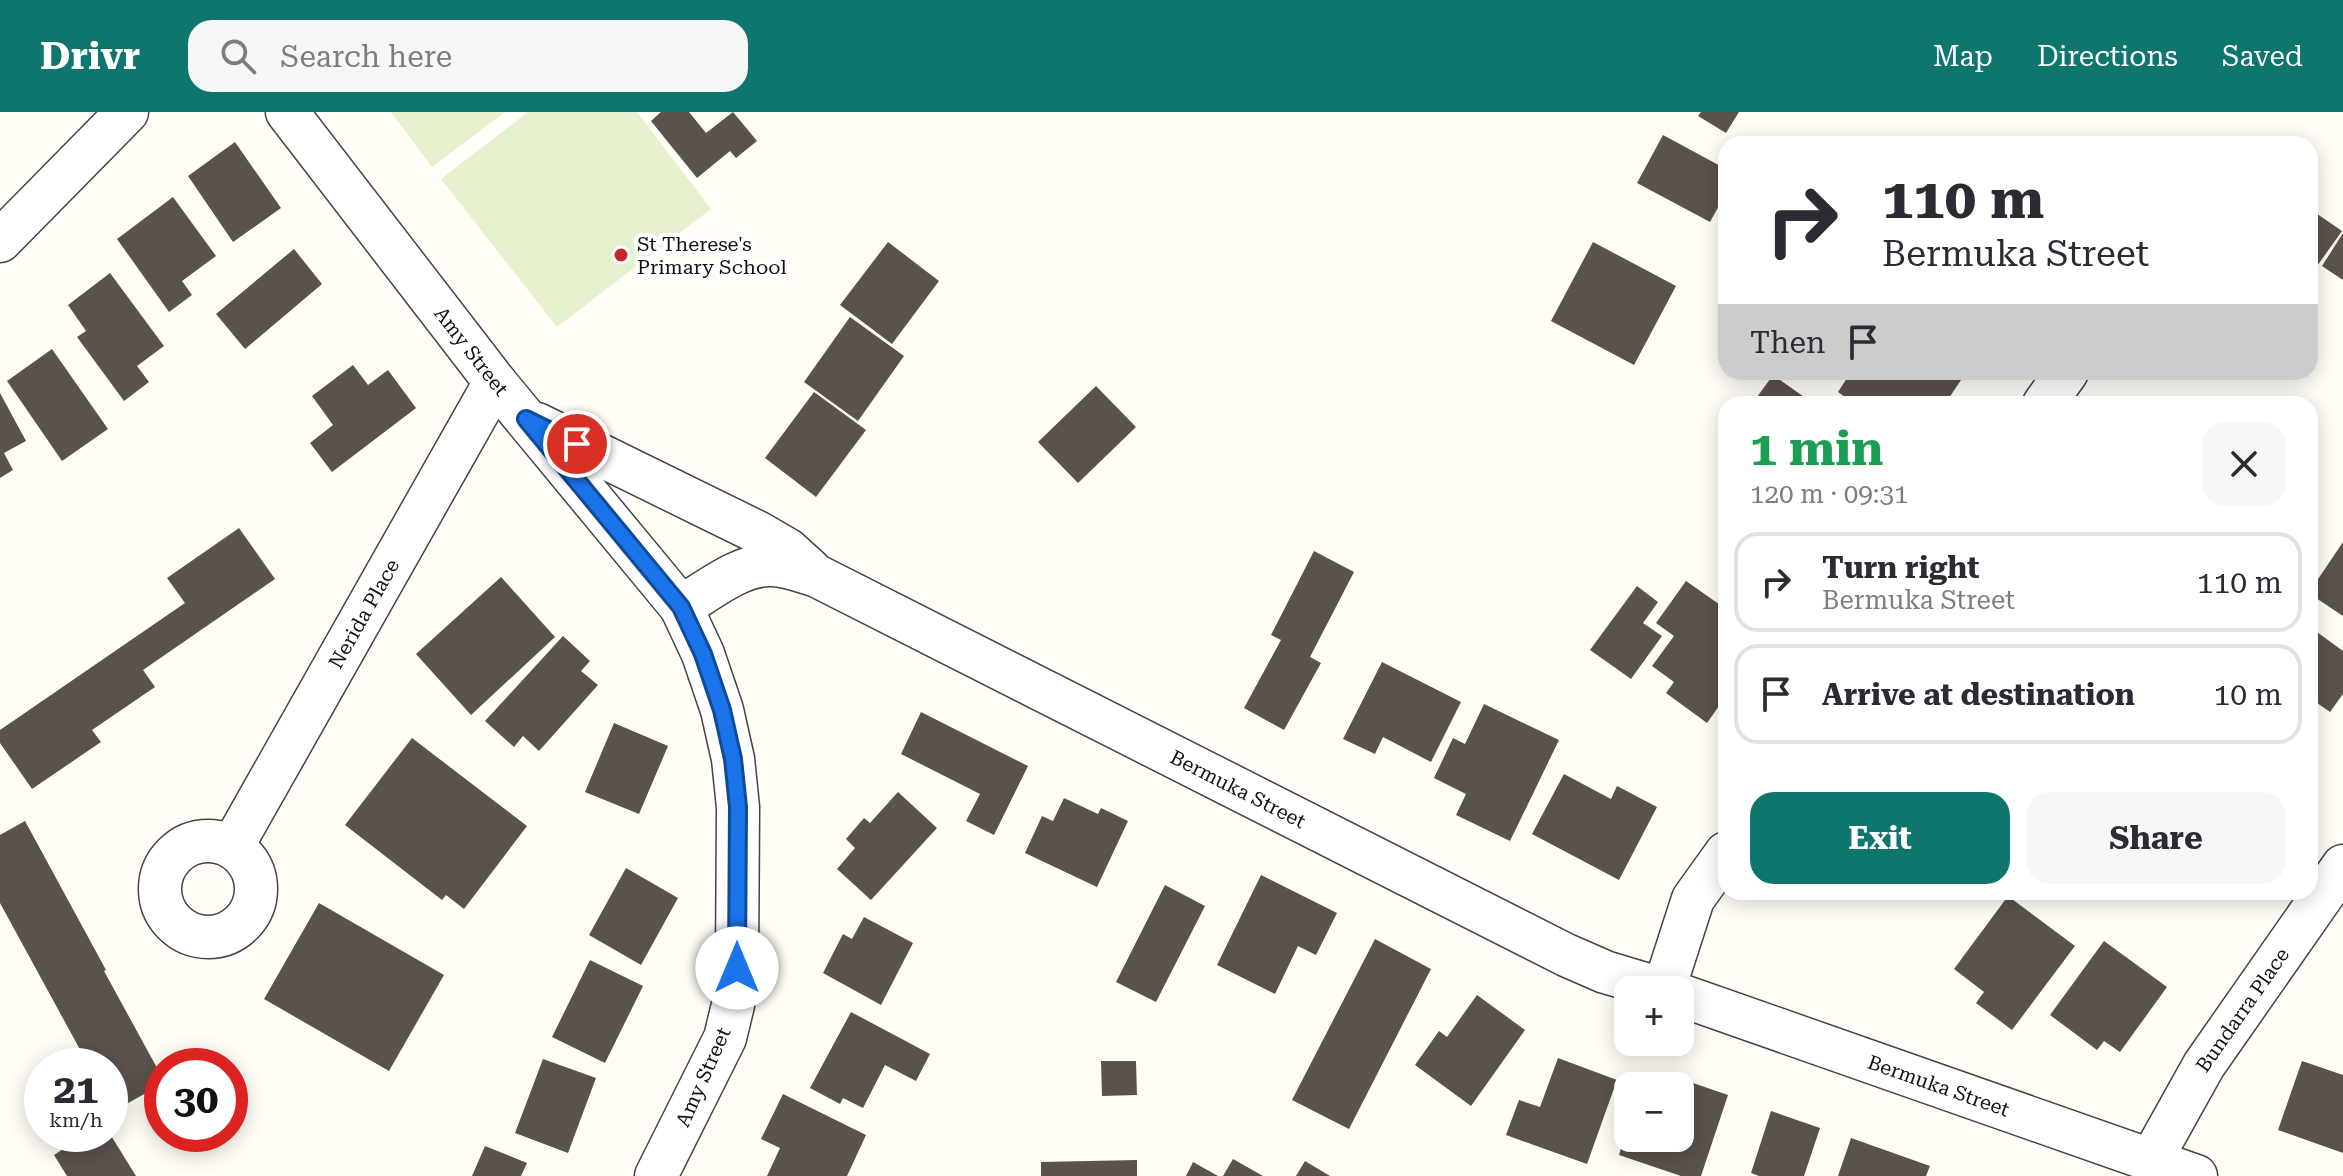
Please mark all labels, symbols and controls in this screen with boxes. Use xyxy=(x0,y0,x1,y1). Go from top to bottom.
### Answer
search box xyxy=(188,20,748,92)
text: Drivr xyxy=(40,34,140,78)
icon: search xyxy=(216,34,260,78)
text: Search here xyxy=(280,39,452,74)
text: Map xyxy=(1933,40,1993,73)
text: Directions xyxy=(2037,40,2178,73)
text: Saved xyxy=(2222,40,2303,73)
text: 110 m xyxy=(1882,166,2044,232)
icon: right xyxy=(1750,168,1854,272)
place label: St Therese's Primary School xyxy=(637,232,787,279)
text: Bermuka Street xyxy=(1882,233,2149,275)
marker: St Therese's Primary School xyxy=(612,246,630,264)
street label: Amy Street xyxy=(429,302,514,401)
icon: arrive xyxy=(1841,320,1885,364)
text: Then xyxy=(1750,325,1825,360)
pin xyxy=(543,410,611,478)
text: 1 min xyxy=(1750,421,1883,477)
icon: arrive xyxy=(555,422,599,466)
button: close xyxy=(2202,422,2286,506)
text: 120 m · 09:31 xyxy=(1750,479,1909,509)
text: Turn right xyxy=(1822,550,1979,585)
street label: Nerida Place xyxy=(323,555,404,673)
icon: right xyxy=(1754,560,1798,604)
text: 110 m xyxy=(2197,565,2282,600)
text: Bermuka Street xyxy=(1822,585,2015,615)
icon: arrive xyxy=(1754,672,1798,716)
text: Arrive at destination xyxy=(1822,677,2135,712)
text: 10 m xyxy=(2213,677,2282,712)
street label: Bermuka Street xyxy=(1166,745,1310,833)
button: Exit xyxy=(1750,792,2010,884)
button: Share xyxy=(2026,792,2286,884)
position arrow xyxy=(695,926,779,1010)
street label: Bundarra Place xyxy=(2191,943,2294,1077)
map controls xyxy=(1614,976,1694,1152)
button: + xyxy=(1614,976,1694,1056)
street label: Amy Street xyxy=(670,1023,736,1130)
speed limit sign: 30 xyxy=(144,1048,248,1152)
street label: Bermuka Street xyxy=(1864,1050,2013,1122)
text: 21 xyxy=(54,1066,98,1113)
button: − xyxy=(1614,1072,1694,1152)
text: km/h xyxy=(49,1108,103,1132)

